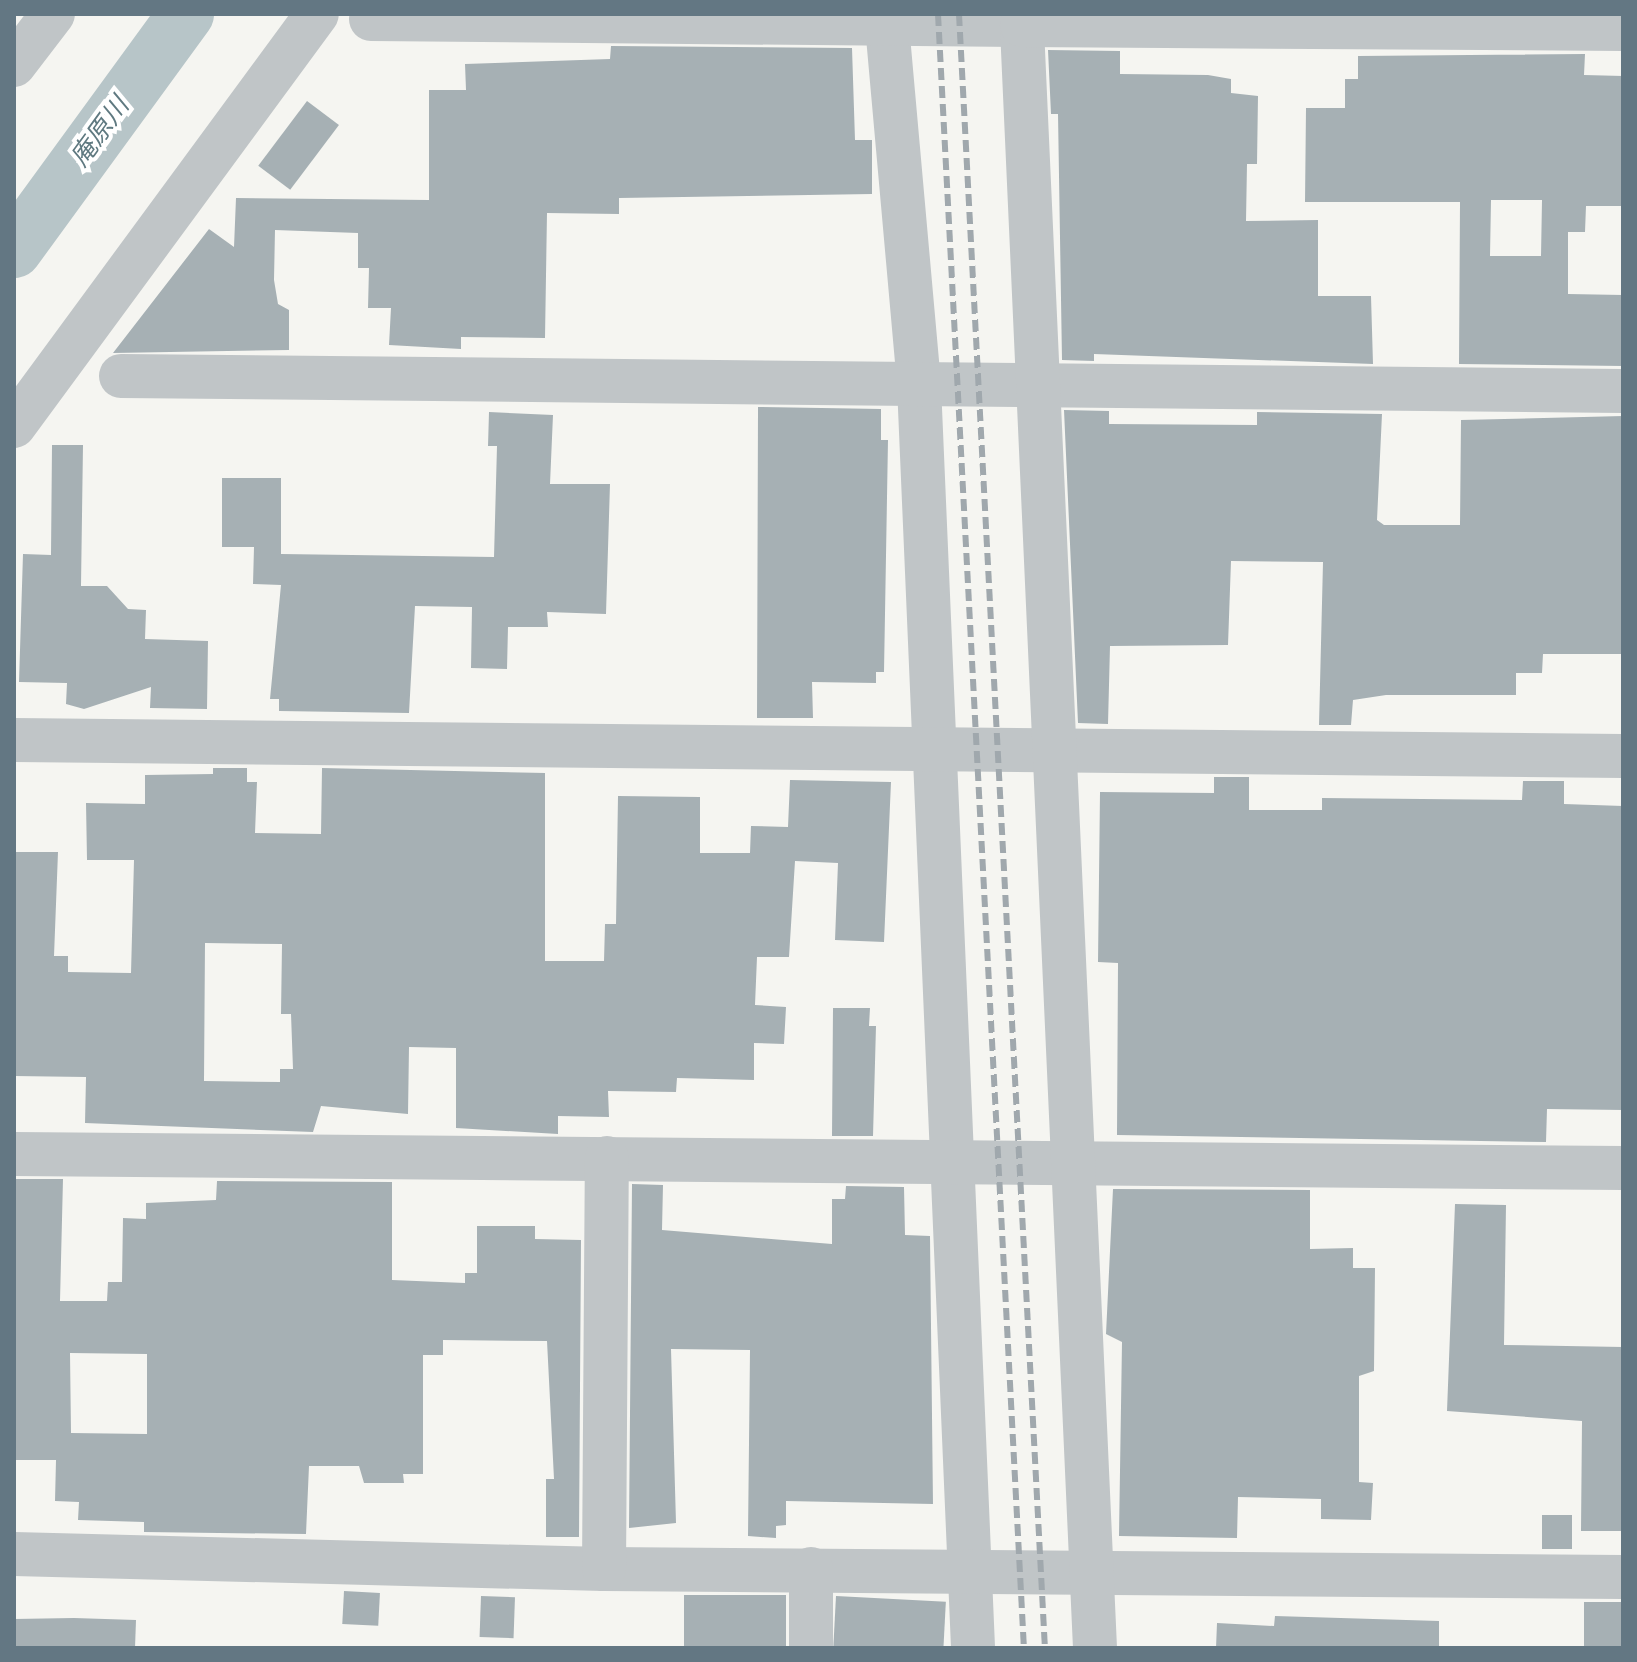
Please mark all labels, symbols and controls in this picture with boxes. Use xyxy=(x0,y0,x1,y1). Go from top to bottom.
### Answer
water label: 庵原川 xyxy=(64,91,136,173)

